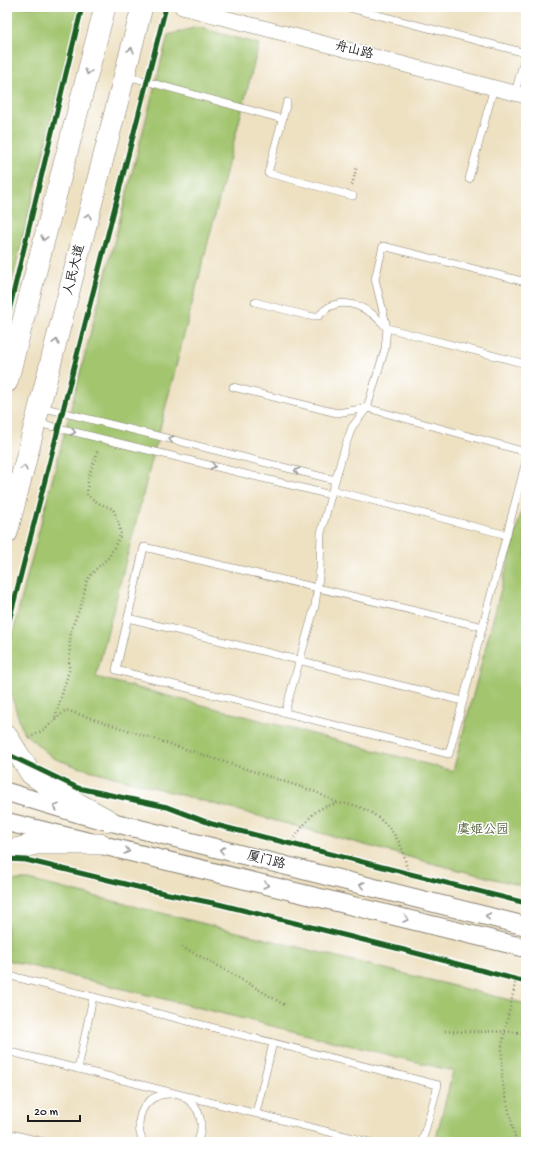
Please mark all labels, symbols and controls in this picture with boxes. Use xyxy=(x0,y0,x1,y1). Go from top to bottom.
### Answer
street label: 舟山路 xyxy=(333,38,375,63)
one-way arrow xyxy=(127,46,135,53)
one-way arrow xyxy=(84,68,93,75)
one-way arrow xyxy=(84,213,92,219)
one-way arrow xyxy=(41,235,49,241)
street label: 人民大道 xyxy=(60,243,89,297)
one-way arrow xyxy=(51,339,60,346)
one-way arrow xyxy=(70,427,77,435)
one-way arrow xyxy=(168,436,175,444)
one-way arrow xyxy=(210,462,216,470)
one-way arrow xyxy=(19,465,27,471)
one-way arrow xyxy=(294,467,301,476)
one-way arrow xyxy=(52,803,59,812)
park label: 虞姬公园 xyxy=(457,822,509,838)
one-way arrow xyxy=(123,846,130,854)
one-way arrow xyxy=(219,846,226,854)
street label: 厦门路 xyxy=(245,848,287,873)
one-way arrow xyxy=(263,880,270,889)
one-way arrow xyxy=(359,881,365,889)
one-way arrow xyxy=(485,912,492,921)
one-way arrow xyxy=(403,915,409,923)
scale bar xyxy=(28,1097,80,1123)
text: 20 m xyxy=(34,1106,59,1120)

